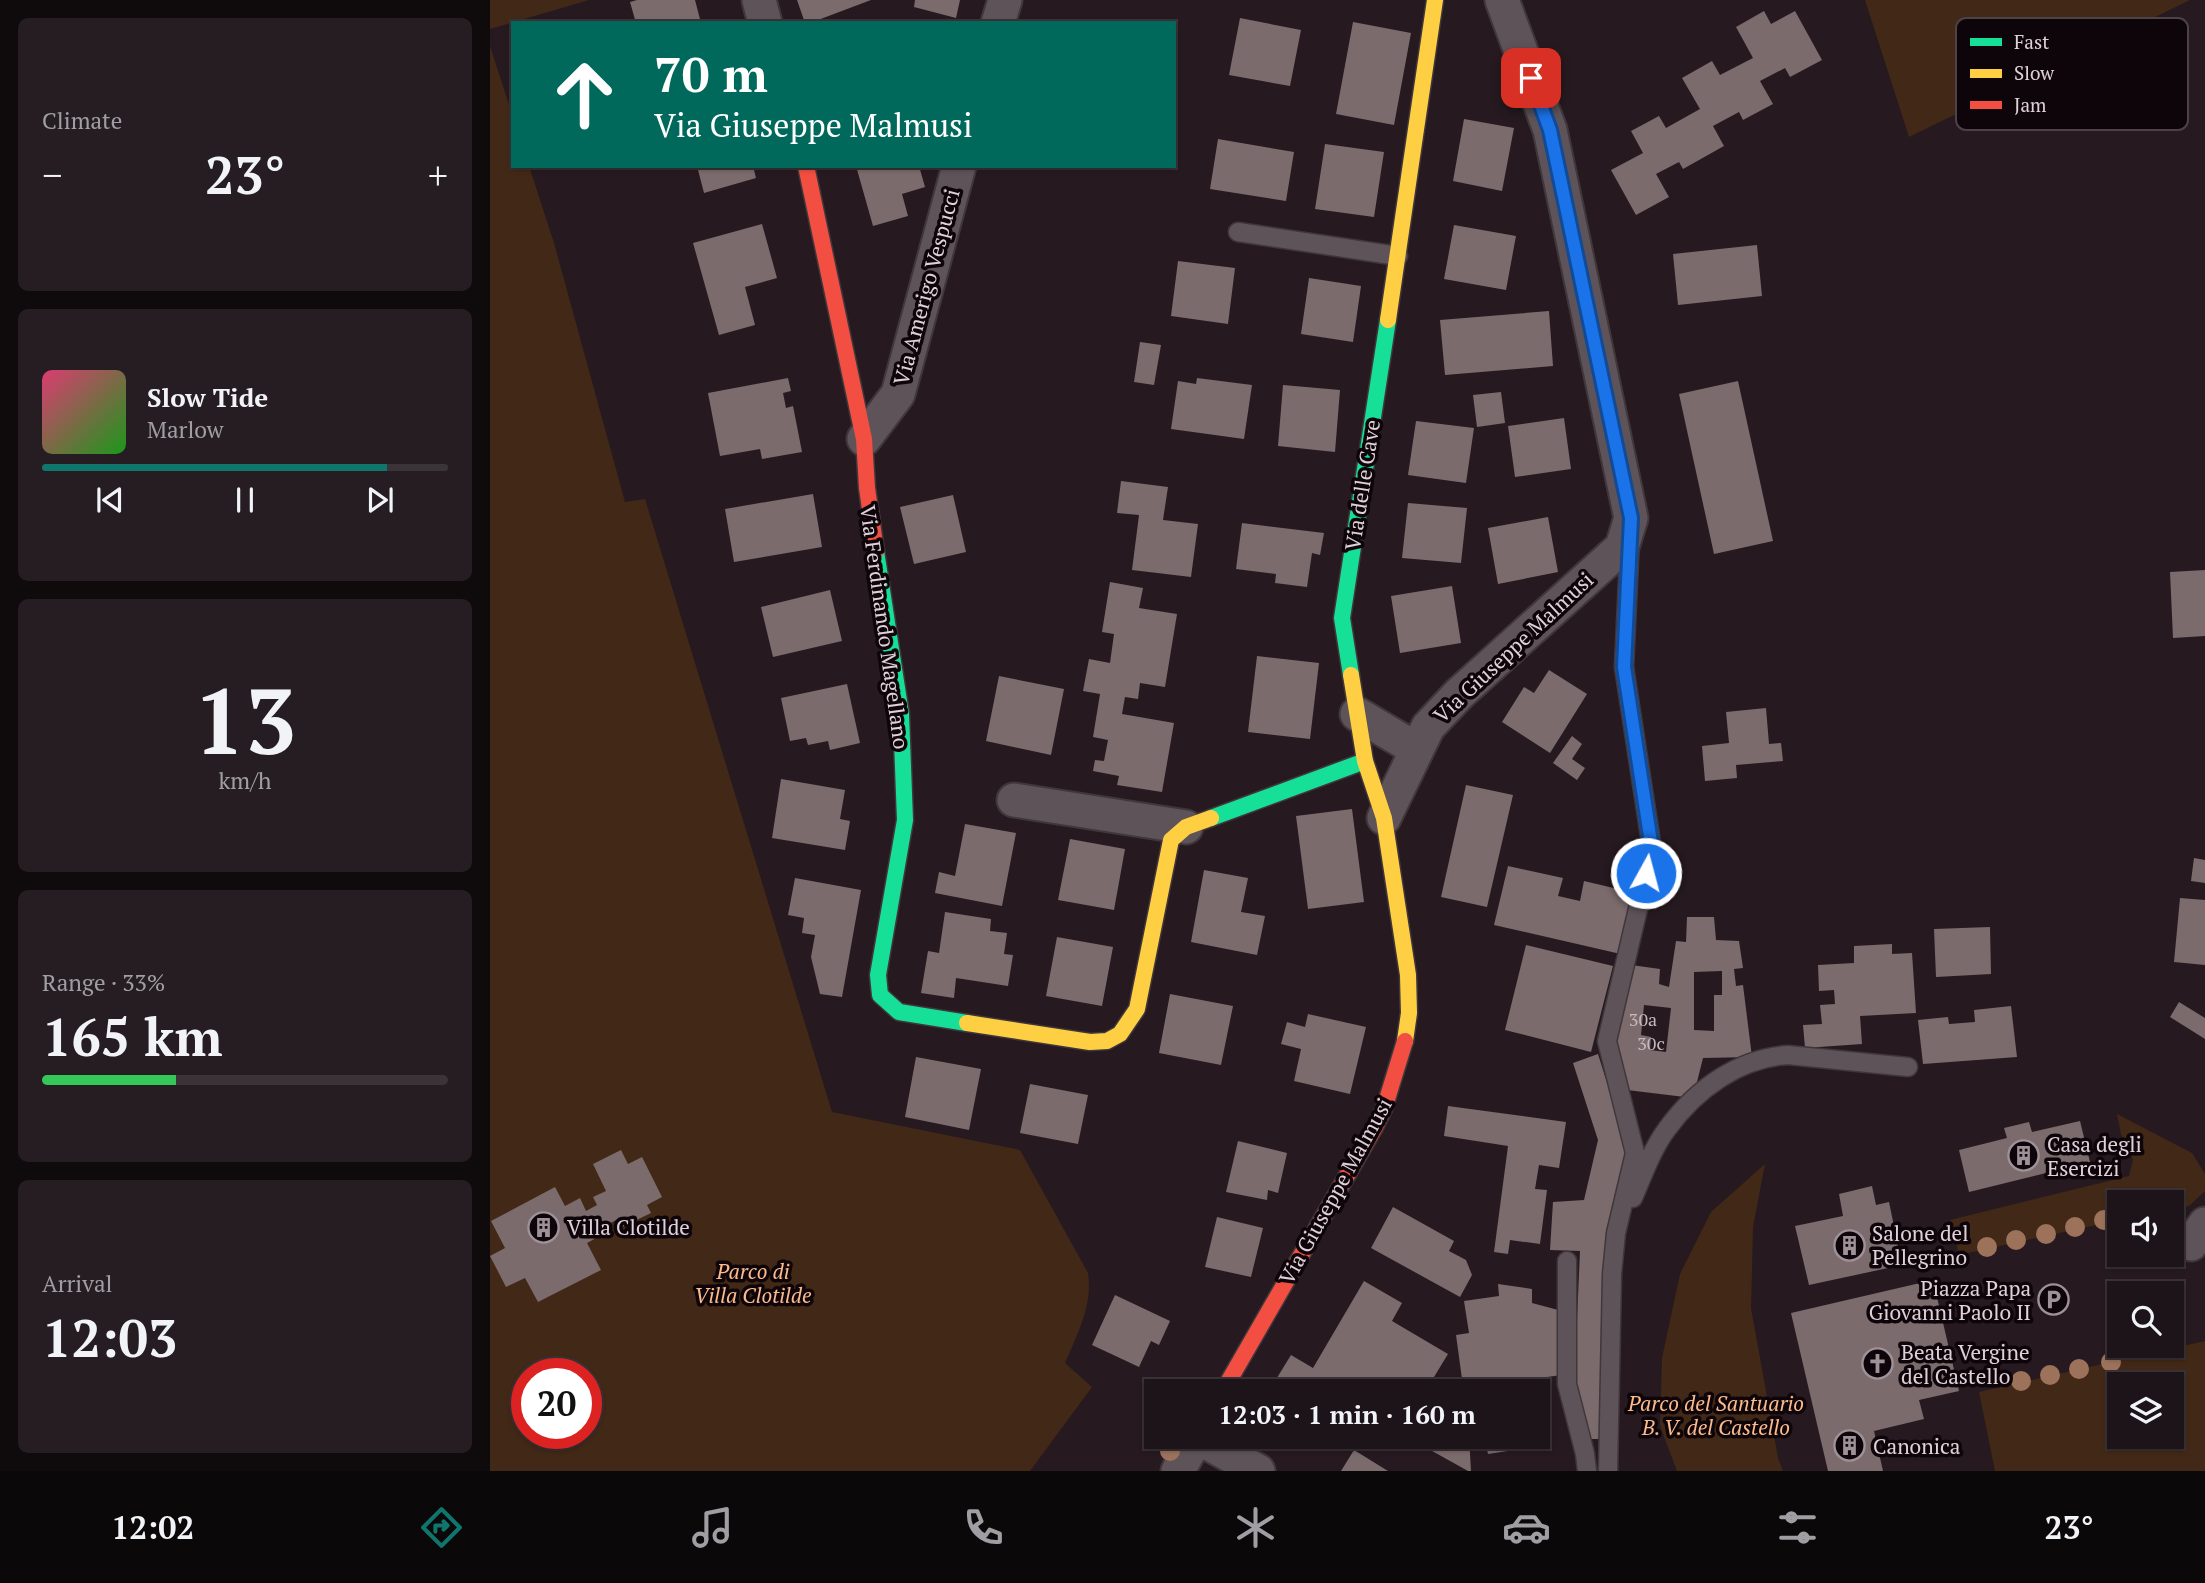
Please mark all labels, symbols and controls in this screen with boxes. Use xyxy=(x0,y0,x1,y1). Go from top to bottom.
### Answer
legend xyxy=(1956,18,2188,130)
text: Fast xyxy=(2014,29,2049,54)
text: 70 m xyxy=(654,41,768,106)
pin xyxy=(1501,48,1561,108)
icon: ahead xyxy=(539,49,630,140)
icon: arrive xyxy=(1512,59,1550,97)
text: Slow xyxy=(2014,60,2055,85)
text: Jam xyxy=(2014,92,2047,117)
text: Via Giuseppe Malmusi xyxy=(654,104,973,146)
text: Climate xyxy=(42,105,122,136)
text: 23° xyxy=(205,140,285,209)
text: − xyxy=(42,150,62,200)
text: + xyxy=(428,150,448,200)
street label: Via Amerigo Vespucci xyxy=(886,186,966,388)
text: Slow Tide xyxy=(147,380,268,414)
text: Marlow xyxy=(147,414,224,445)
street label: Via delle Cave xyxy=(1338,418,1386,552)
icon: previous xyxy=(91,481,129,519)
icon: pause xyxy=(226,481,264,519)
icon: next xyxy=(361,481,399,519)
street label: Via Ferdinando Magellano xyxy=(854,503,916,751)
street label: Via Giuseppe Malmusi xyxy=(1427,565,1599,729)
text: 13 xyxy=(194,659,296,780)
text: km/h xyxy=(218,765,272,796)
position arrow xyxy=(1609,836,1683,910)
text: Range · 33% xyxy=(42,967,165,998)
text: 165 km xyxy=(42,1002,223,1071)
house number: 30a xyxy=(1629,1007,1657,1031)
house number: 30c xyxy=(1637,1031,1665,1055)
street label: Via Giuseppe Malmusi xyxy=(1272,1093,1398,1289)
place label: Casa degli Esercizi xyxy=(2047,1130,2142,1182)
building icon: Casa degli Esercizi xyxy=(2007,1139,2041,1173)
map controls xyxy=(2107,1190,2184,1449)
button: sound xyxy=(2107,1190,2184,1267)
building icon: Villa Clotilde xyxy=(527,1210,561,1244)
place label: Villa Clotilde xyxy=(567,1213,690,1241)
place label: Salone del Pellegrino xyxy=(1872,1219,1968,1271)
building icon: Salone del Pellegrino xyxy=(1832,1228,1866,1262)
park label: Parco di Villa Clotilde xyxy=(694,1257,812,1309)
text: Arrival xyxy=(42,1268,113,1299)
place label: Piazza Papa Giovanni Paolo II xyxy=(1869,1274,2031,1326)
button: search xyxy=(2107,1281,2184,1358)
parking icon: Piazza Papa Giovanni Paolo II xyxy=(2037,1283,2071,1317)
text: 12:03 xyxy=(42,1303,177,1372)
place label: Beata Vergine del Castello xyxy=(1901,1338,2029,1390)
church icon: Beata Vergine del Castello xyxy=(1861,1347,1895,1381)
speed limit sign: 20 xyxy=(511,1358,602,1449)
button: layers xyxy=(2107,1372,2184,1449)
park label: Parco del Santuario B. V. del Castello xyxy=(1627,1389,1804,1441)
text: 12:03 · 1 min · 160 m xyxy=(1218,1397,1476,1431)
building icon: Canonica xyxy=(1833,1429,1867,1463)
place label: Canonica xyxy=(1873,1432,1961,1460)
icon: directions xyxy=(417,1503,466,1552)
icon: music xyxy=(688,1503,737,1552)
icon: phone xyxy=(959,1503,1008,1552)
icon: climate xyxy=(1231,1503,1280,1552)
icon: car xyxy=(1502,1503,1551,1552)
icon: filters xyxy=(1773,1503,1822,1552)
text: 12:02 xyxy=(111,1506,194,1548)
text: 23° xyxy=(2044,1506,2094,1548)

